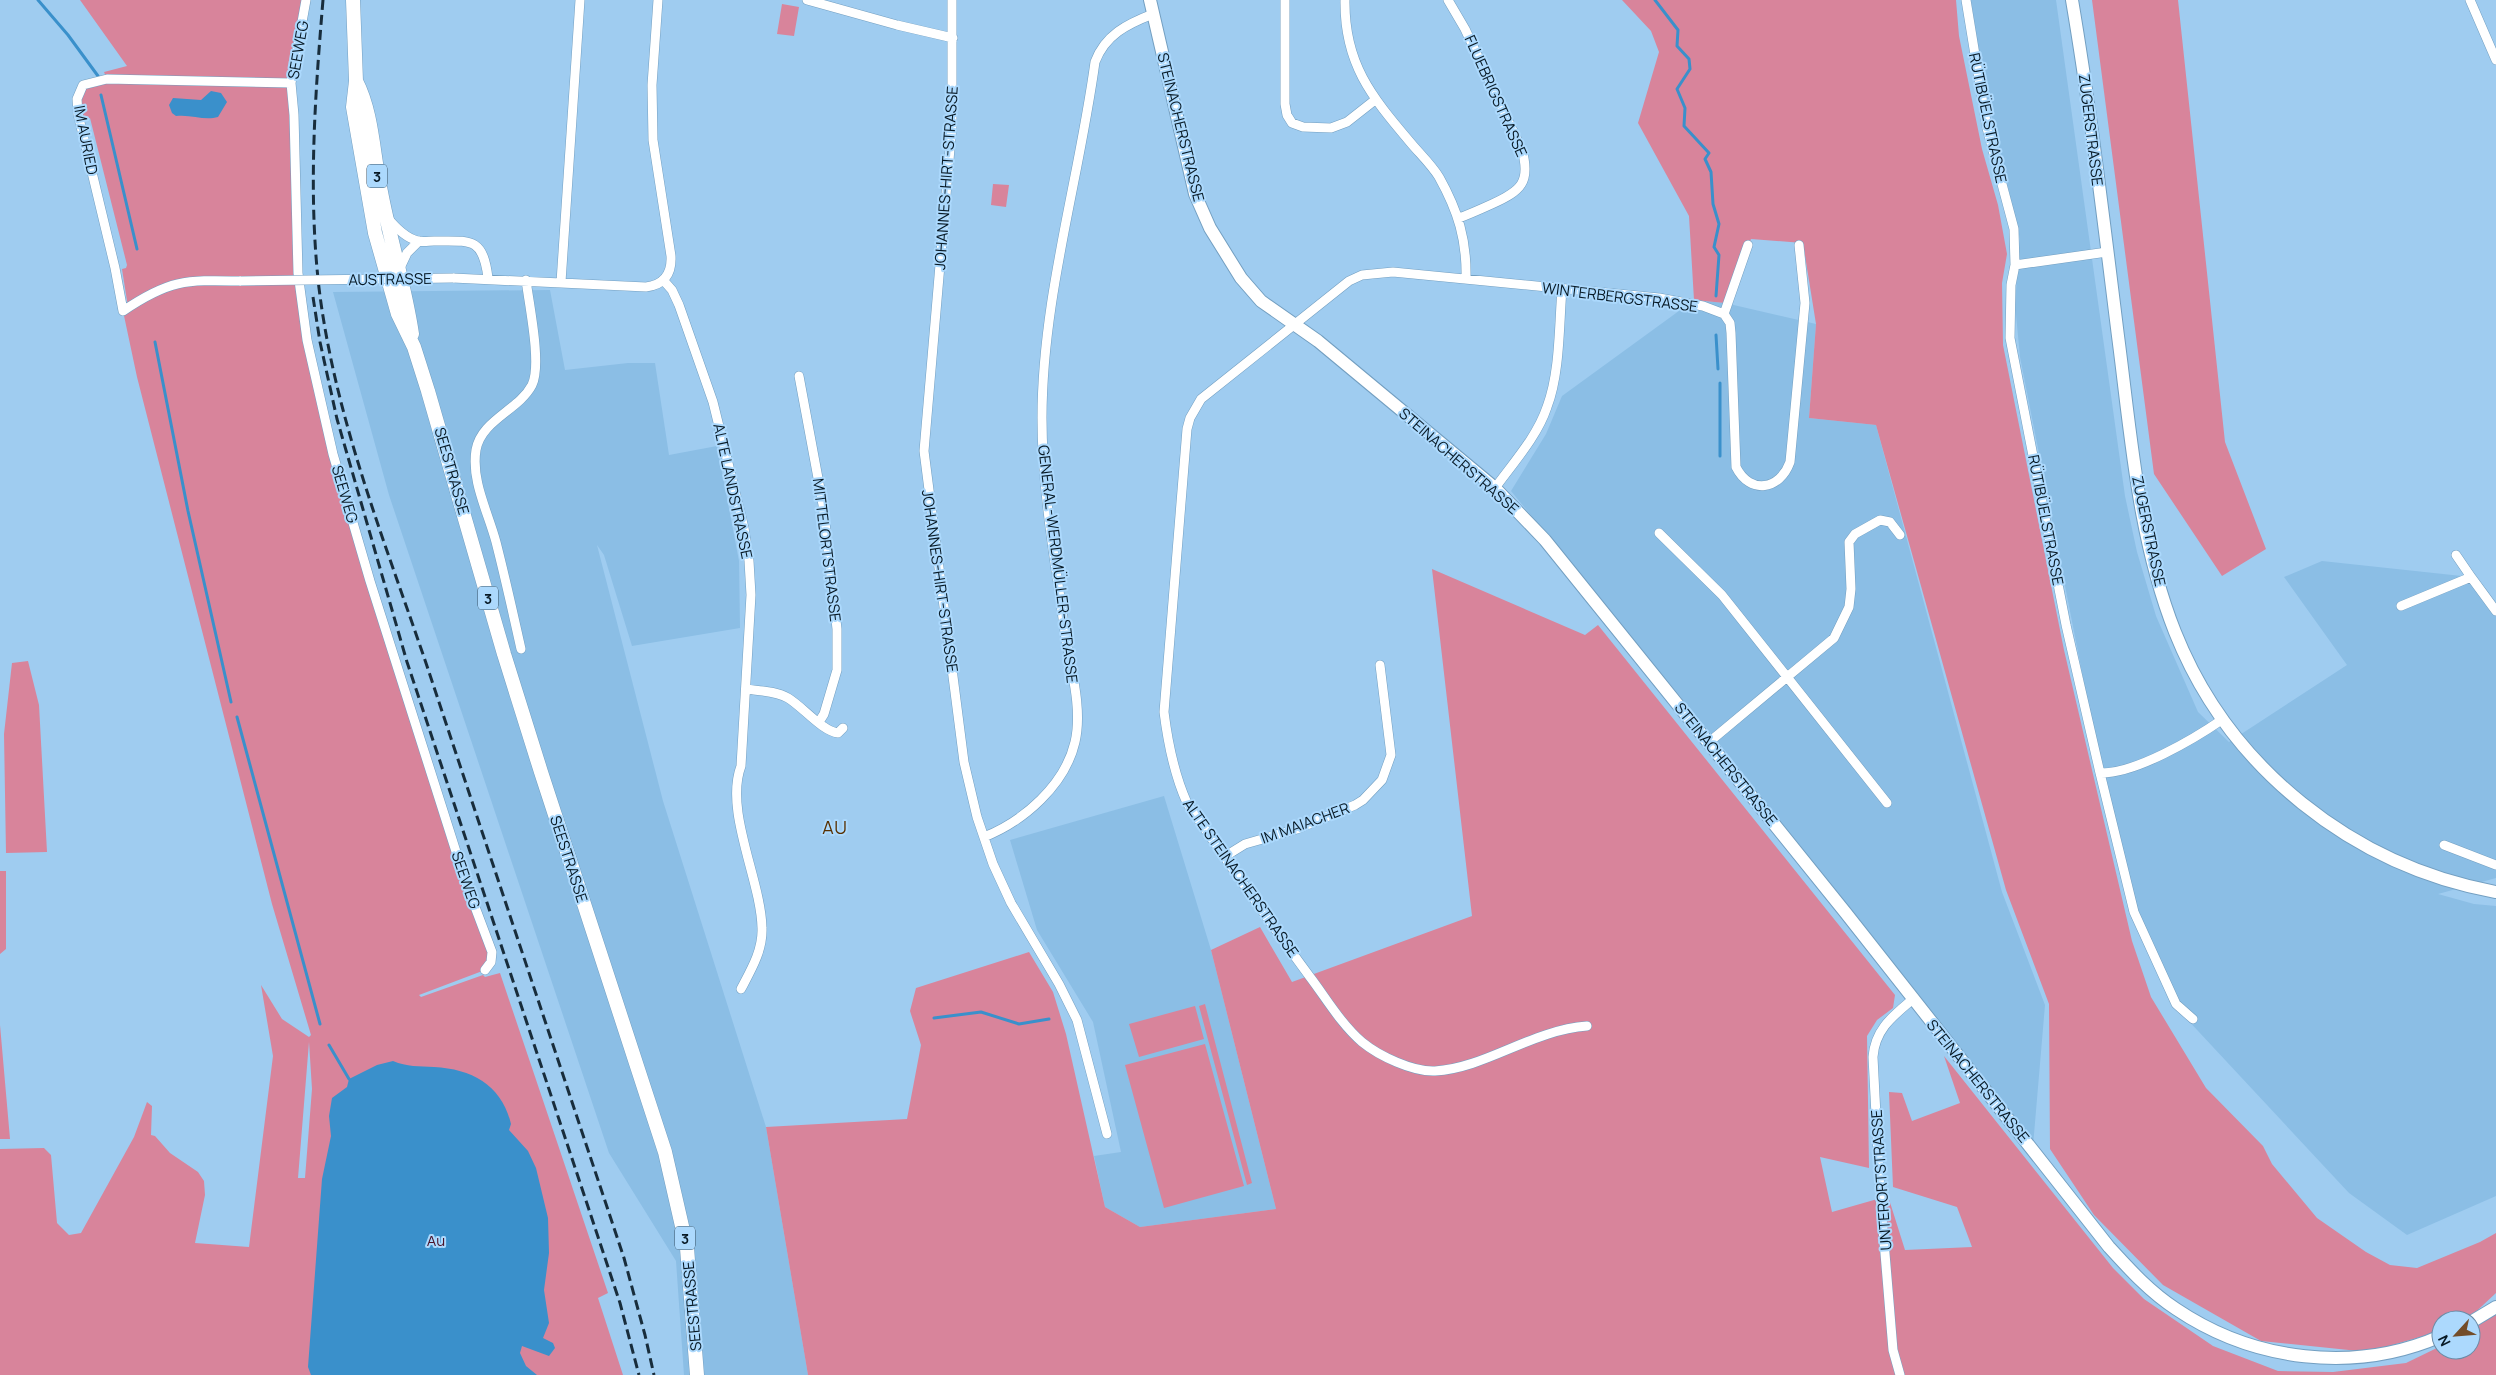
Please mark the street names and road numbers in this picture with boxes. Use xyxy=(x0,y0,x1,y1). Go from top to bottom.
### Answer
street label: SEEWEG xyxy=(283,19,314,81)
street label: FLUEBRIGSTRASSE xyxy=(1460,32,1532,160)
street label: STEINACHERSTRASSE xyxy=(1152,50,1210,204)
street label: RÜTIBÜELSTRASSE xyxy=(1964,51,2012,185)
street label: ZUGERSTRASSE xyxy=(2074,73,2108,187)
street label: JOHANNES-HIRT-STRASSE xyxy=(929,85,963,271)
street label: IM AURIED xyxy=(69,103,103,177)
road number: 3 xyxy=(367,165,387,188)
street label: AUSTRASSE xyxy=(348,268,432,290)
street label: WINTERBERGSTRASSE xyxy=(1541,277,1699,317)
street label: STEINACHERSTRASSE xyxy=(1394,403,1524,519)
street label: ALTE LANDSTRASSE xyxy=(708,421,758,561)
street label: SEESTRASSE xyxy=(429,425,475,517)
street label: GENERAL-WERDMÜLLER-STRASSE xyxy=(1033,444,1083,684)
street label: RÜTIBÜELSTRASSE xyxy=(2023,453,2069,587)
street label: SEEWEG xyxy=(327,463,363,526)
street label: ZUGERSTRASSE xyxy=(2127,474,2171,588)
street label: MITTELORTSTRASSE xyxy=(808,477,846,623)
street label: JOHANNES-HIRT-STRASSE xyxy=(917,488,963,674)
road number: 3 xyxy=(478,586,498,610)
street label: STEINACHERSTRASSE xyxy=(1670,698,1782,830)
street label: ALTE STEINACHERSTRASSE xyxy=(1178,795,1304,961)
street label: IM MAIACHER xyxy=(1258,797,1352,849)
street label: SEESTRASSE xyxy=(545,813,593,905)
street label: SEEWEG xyxy=(446,849,486,912)
street label: STEINACHERSTRASSE xyxy=(1922,1015,2034,1147)
street label: UNTERORTSTRASSE xyxy=(1866,1109,1896,1251)
road number: 3 xyxy=(675,1226,695,1250)
street label: SEESTRASSE xyxy=(678,1260,706,1352)

